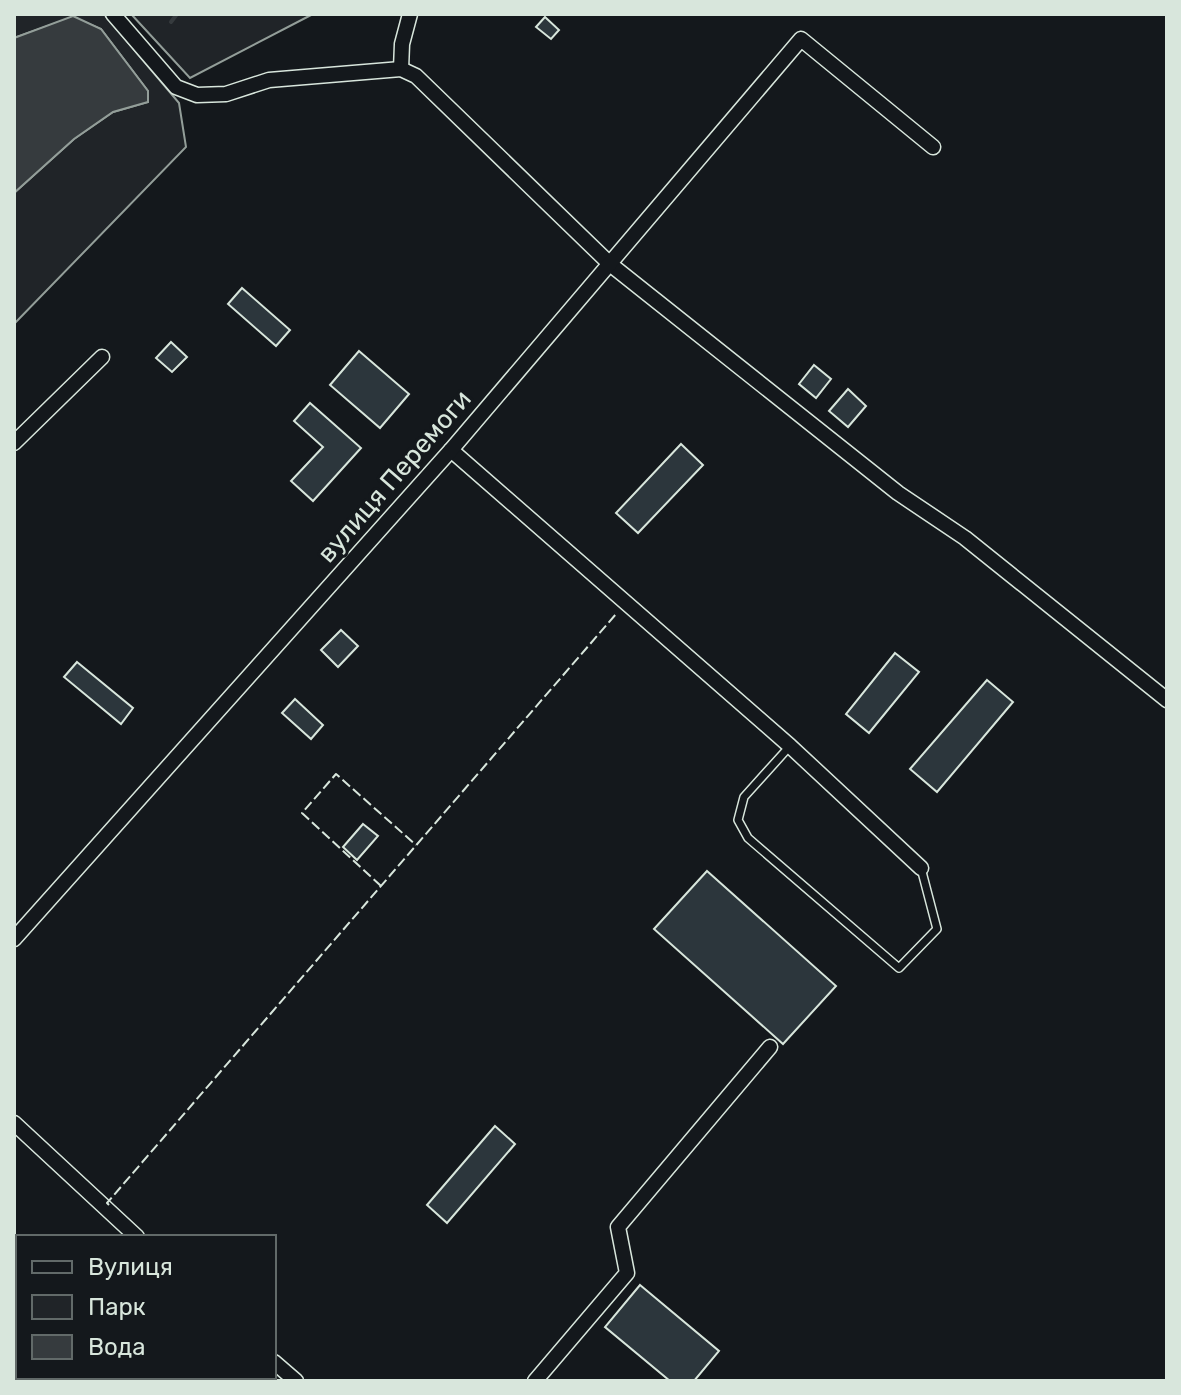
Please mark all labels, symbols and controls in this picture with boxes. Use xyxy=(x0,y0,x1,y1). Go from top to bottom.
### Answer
street label: вулиця Перемоги xyxy=(311,384,478,569)
legend xyxy=(16,1235,276,1379)
text: Вулиця xyxy=(88,1253,173,1281)
text: Парк xyxy=(88,1293,146,1321)
text: Вода xyxy=(88,1333,145,1361)

